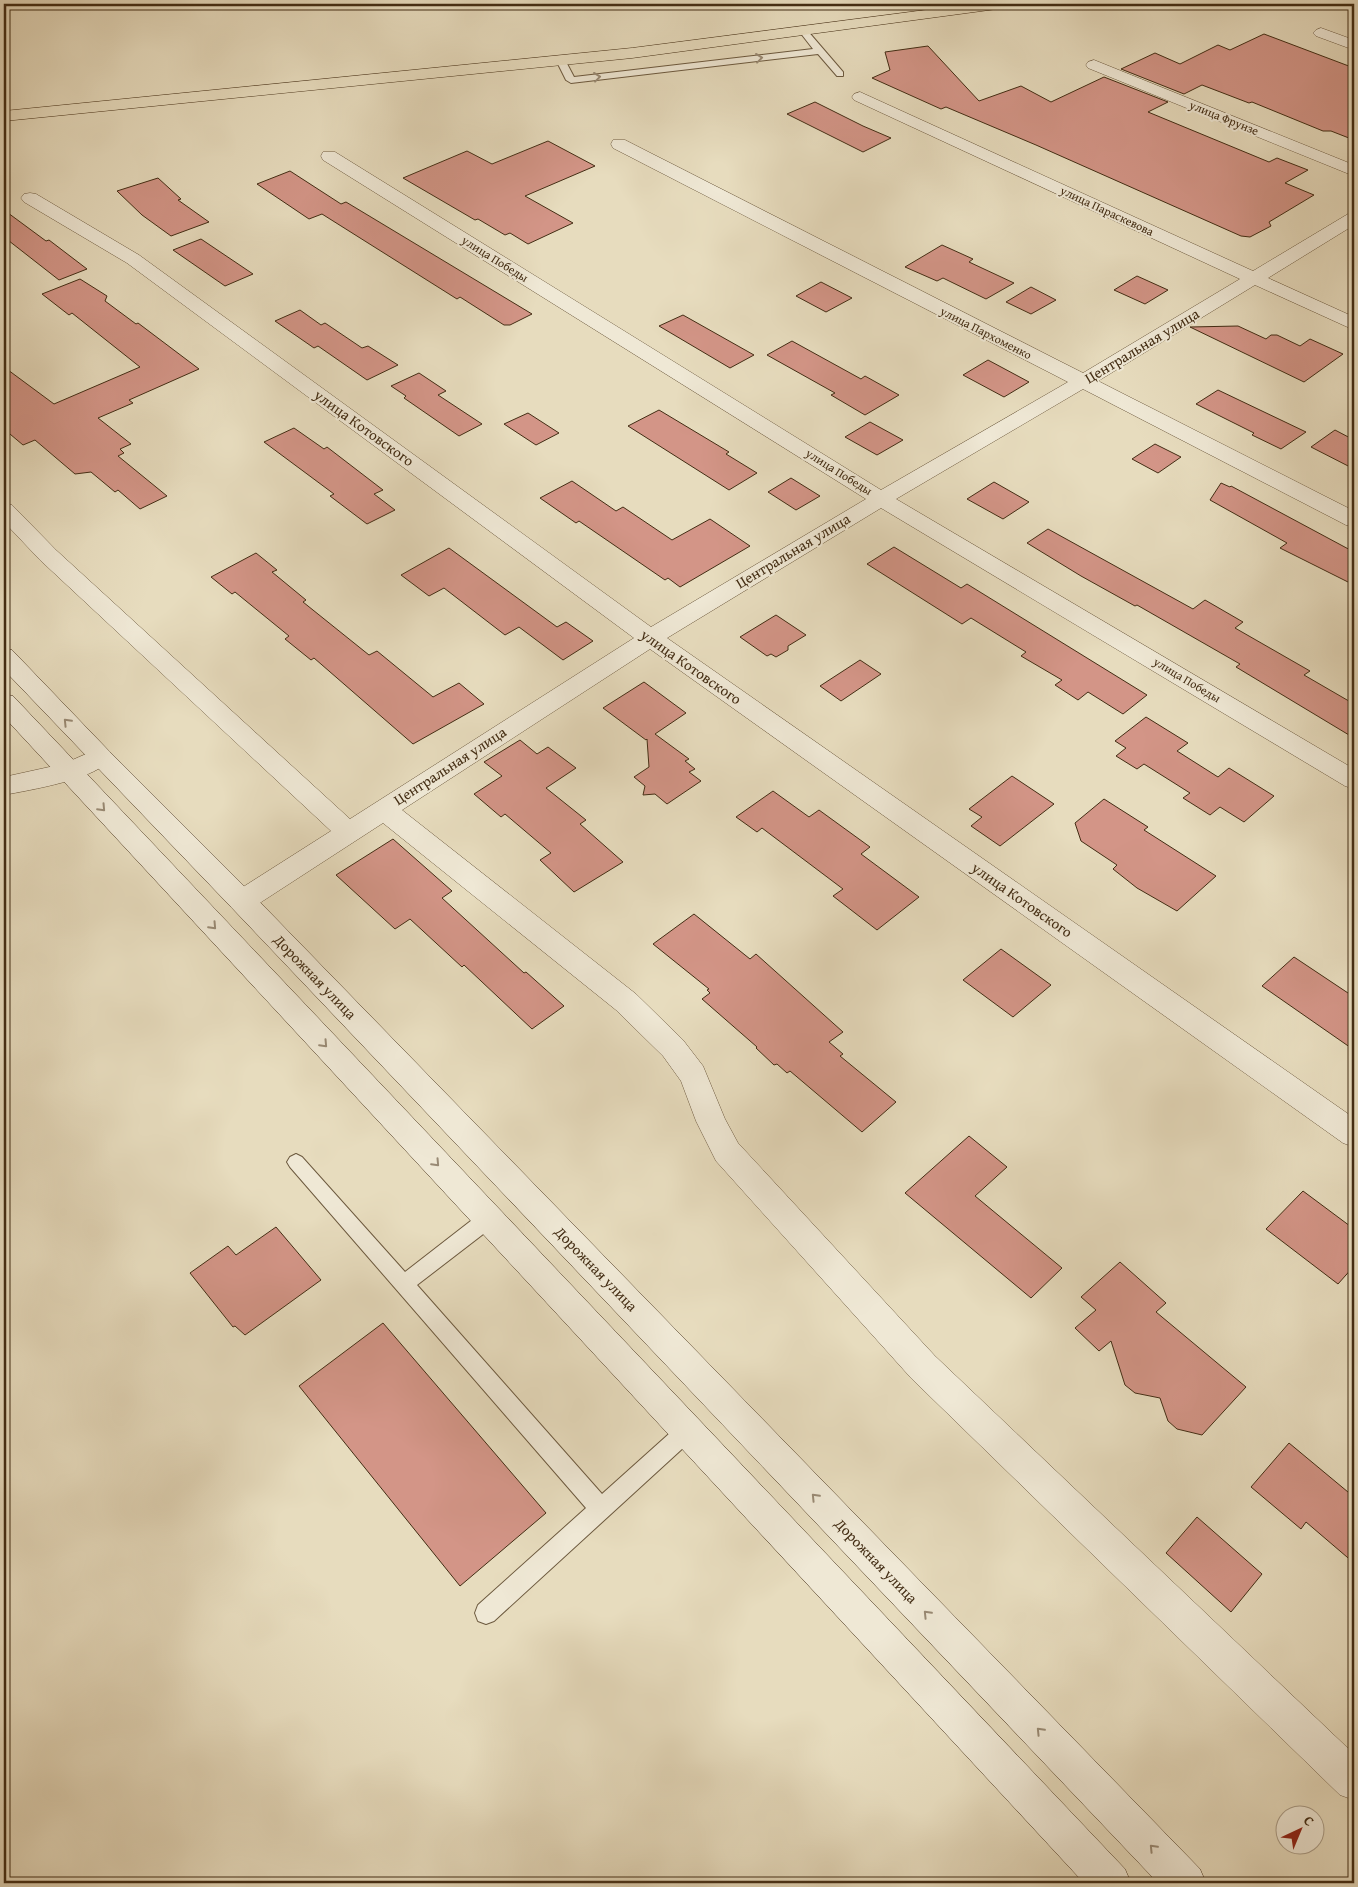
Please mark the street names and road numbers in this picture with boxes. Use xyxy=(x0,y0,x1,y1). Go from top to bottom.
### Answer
street label: улица Фрунзе xyxy=(1186,96,1262,139)
street label: улица Параскевова xyxy=(1057,181,1157,240)
street label: улица Победы xyxy=(458,231,532,286)
street label: улица Пархоменко xyxy=(937,302,1035,363)
street label: Центральная улица xyxy=(1080,303,1204,388)
street label: улица Котовского xyxy=(309,384,419,471)
street label: улица Победы xyxy=(802,444,876,499)
street label: Центральная улица xyxy=(731,508,855,593)
street label: улица Котовского xyxy=(636,623,746,710)
street label: улица Победы xyxy=(1150,652,1225,707)
street label: Центральная улица xyxy=(389,721,511,810)
street label: улица Котовского xyxy=(967,856,1077,943)
street label: Дорожная улица xyxy=(268,929,362,1025)
street label: Дорожная улица xyxy=(549,1221,643,1317)
street label: Дорожная улица xyxy=(829,1513,923,1609)

